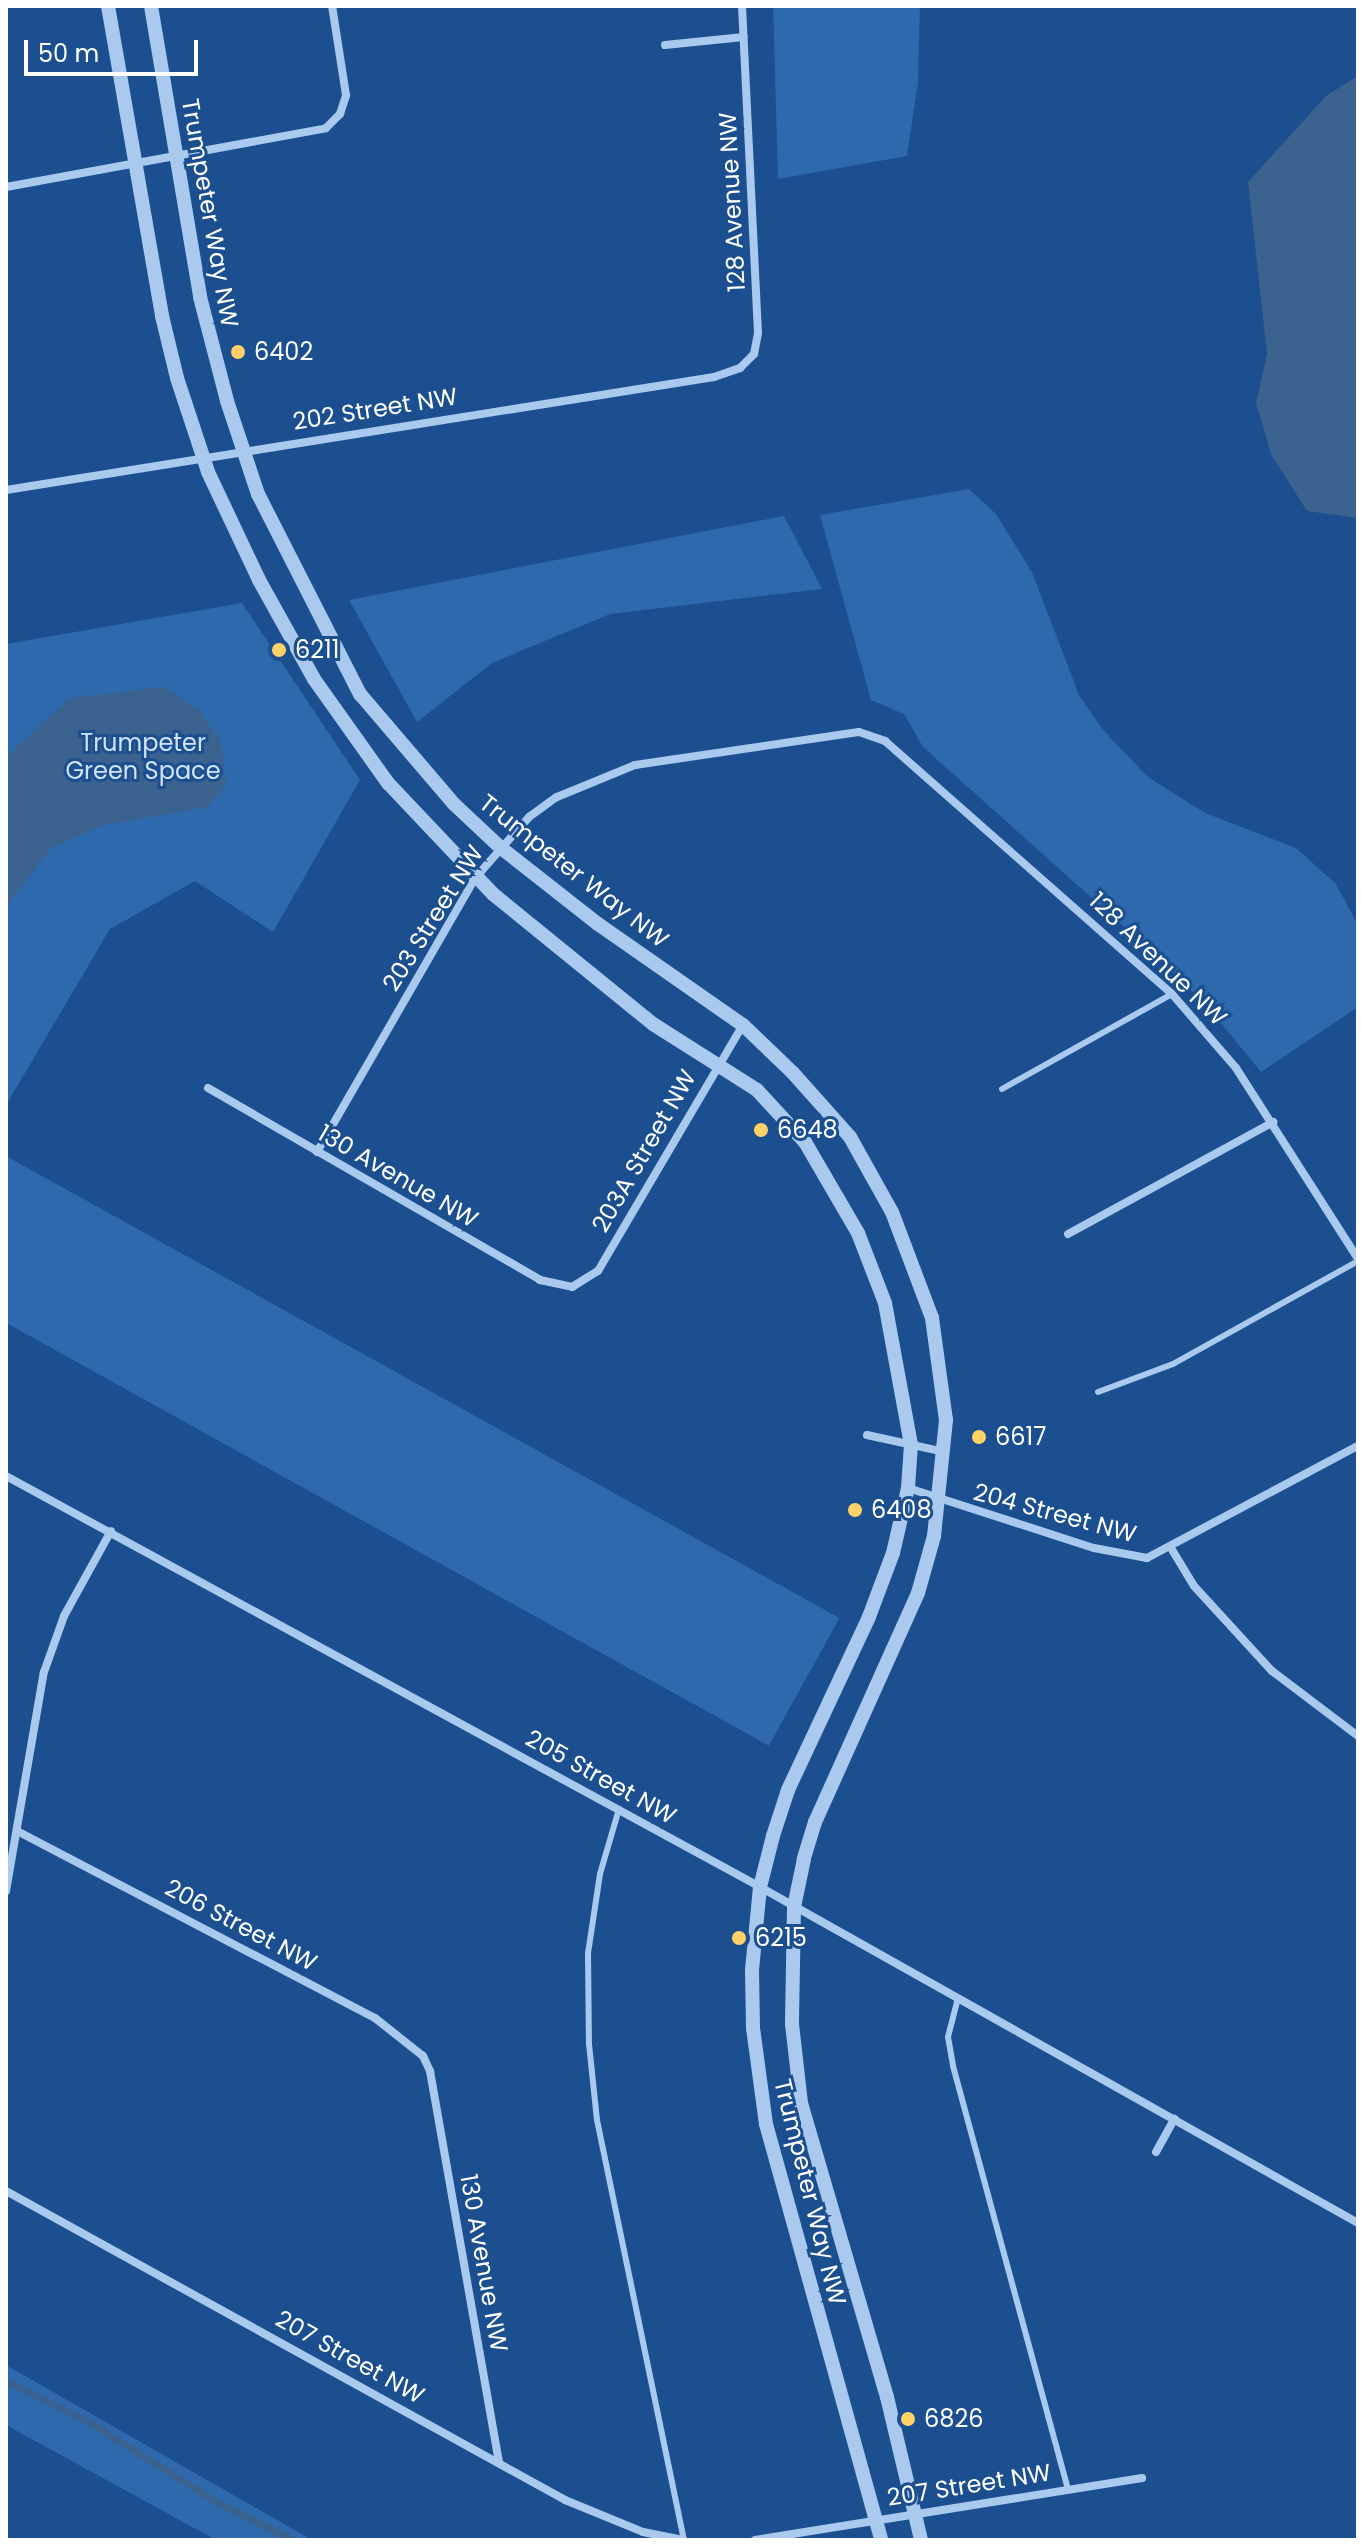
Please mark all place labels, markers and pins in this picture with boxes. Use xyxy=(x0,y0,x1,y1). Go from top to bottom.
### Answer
place label: 6402 xyxy=(254,338,313,366)
marker: 6402 xyxy=(229,343,247,361)
place label: 6211 xyxy=(295,636,339,664)
marker: 6211 xyxy=(270,641,288,659)
place label: 6648 xyxy=(777,1116,838,1144)
marker: 6648 xyxy=(752,1121,770,1139)
place label: 6617 xyxy=(995,1423,1046,1451)
marker: 6617 xyxy=(970,1428,988,1446)
place label: 6408 xyxy=(871,1496,932,1524)
marker: 6408 xyxy=(846,1501,864,1519)
place label: 6215 xyxy=(755,1924,807,1952)
marker: 6215 xyxy=(730,1929,748,1947)
place label: 6826 xyxy=(924,2405,983,2433)
marker: 6826 xyxy=(899,2410,917,2428)

